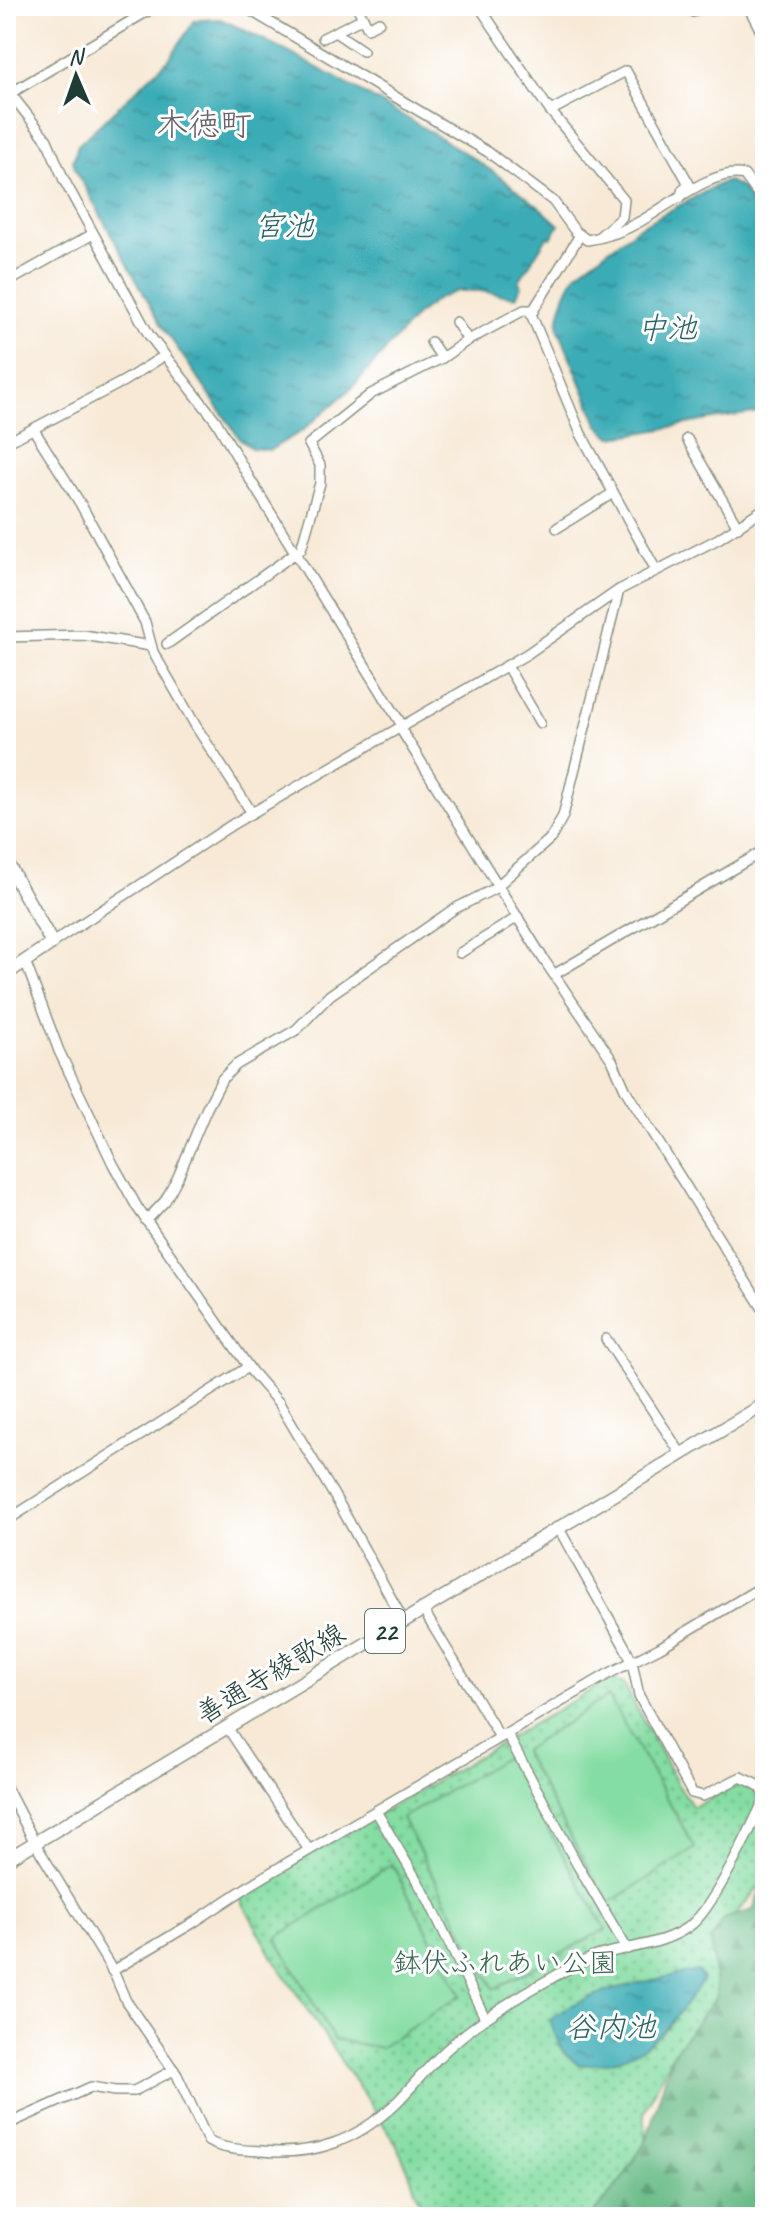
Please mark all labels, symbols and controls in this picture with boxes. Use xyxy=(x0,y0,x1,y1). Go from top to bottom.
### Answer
north arrow xyxy=(36,36,116,116)
text: N xyxy=(68,43,86,71)
district label: 木徳町 xyxy=(156,104,252,145)
water label: 宮池 xyxy=(254,207,315,245)
water label: 中池 xyxy=(637,309,698,347)
road number: 22 xyxy=(365,1609,405,1653)
street label: 善通寺綾歌線 xyxy=(189,1615,351,1732)
park label: 鉢伏ふれあい公園 xyxy=(393,1945,617,1980)
water label: 谷内池 xyxy=(566,2008,657,2046)

